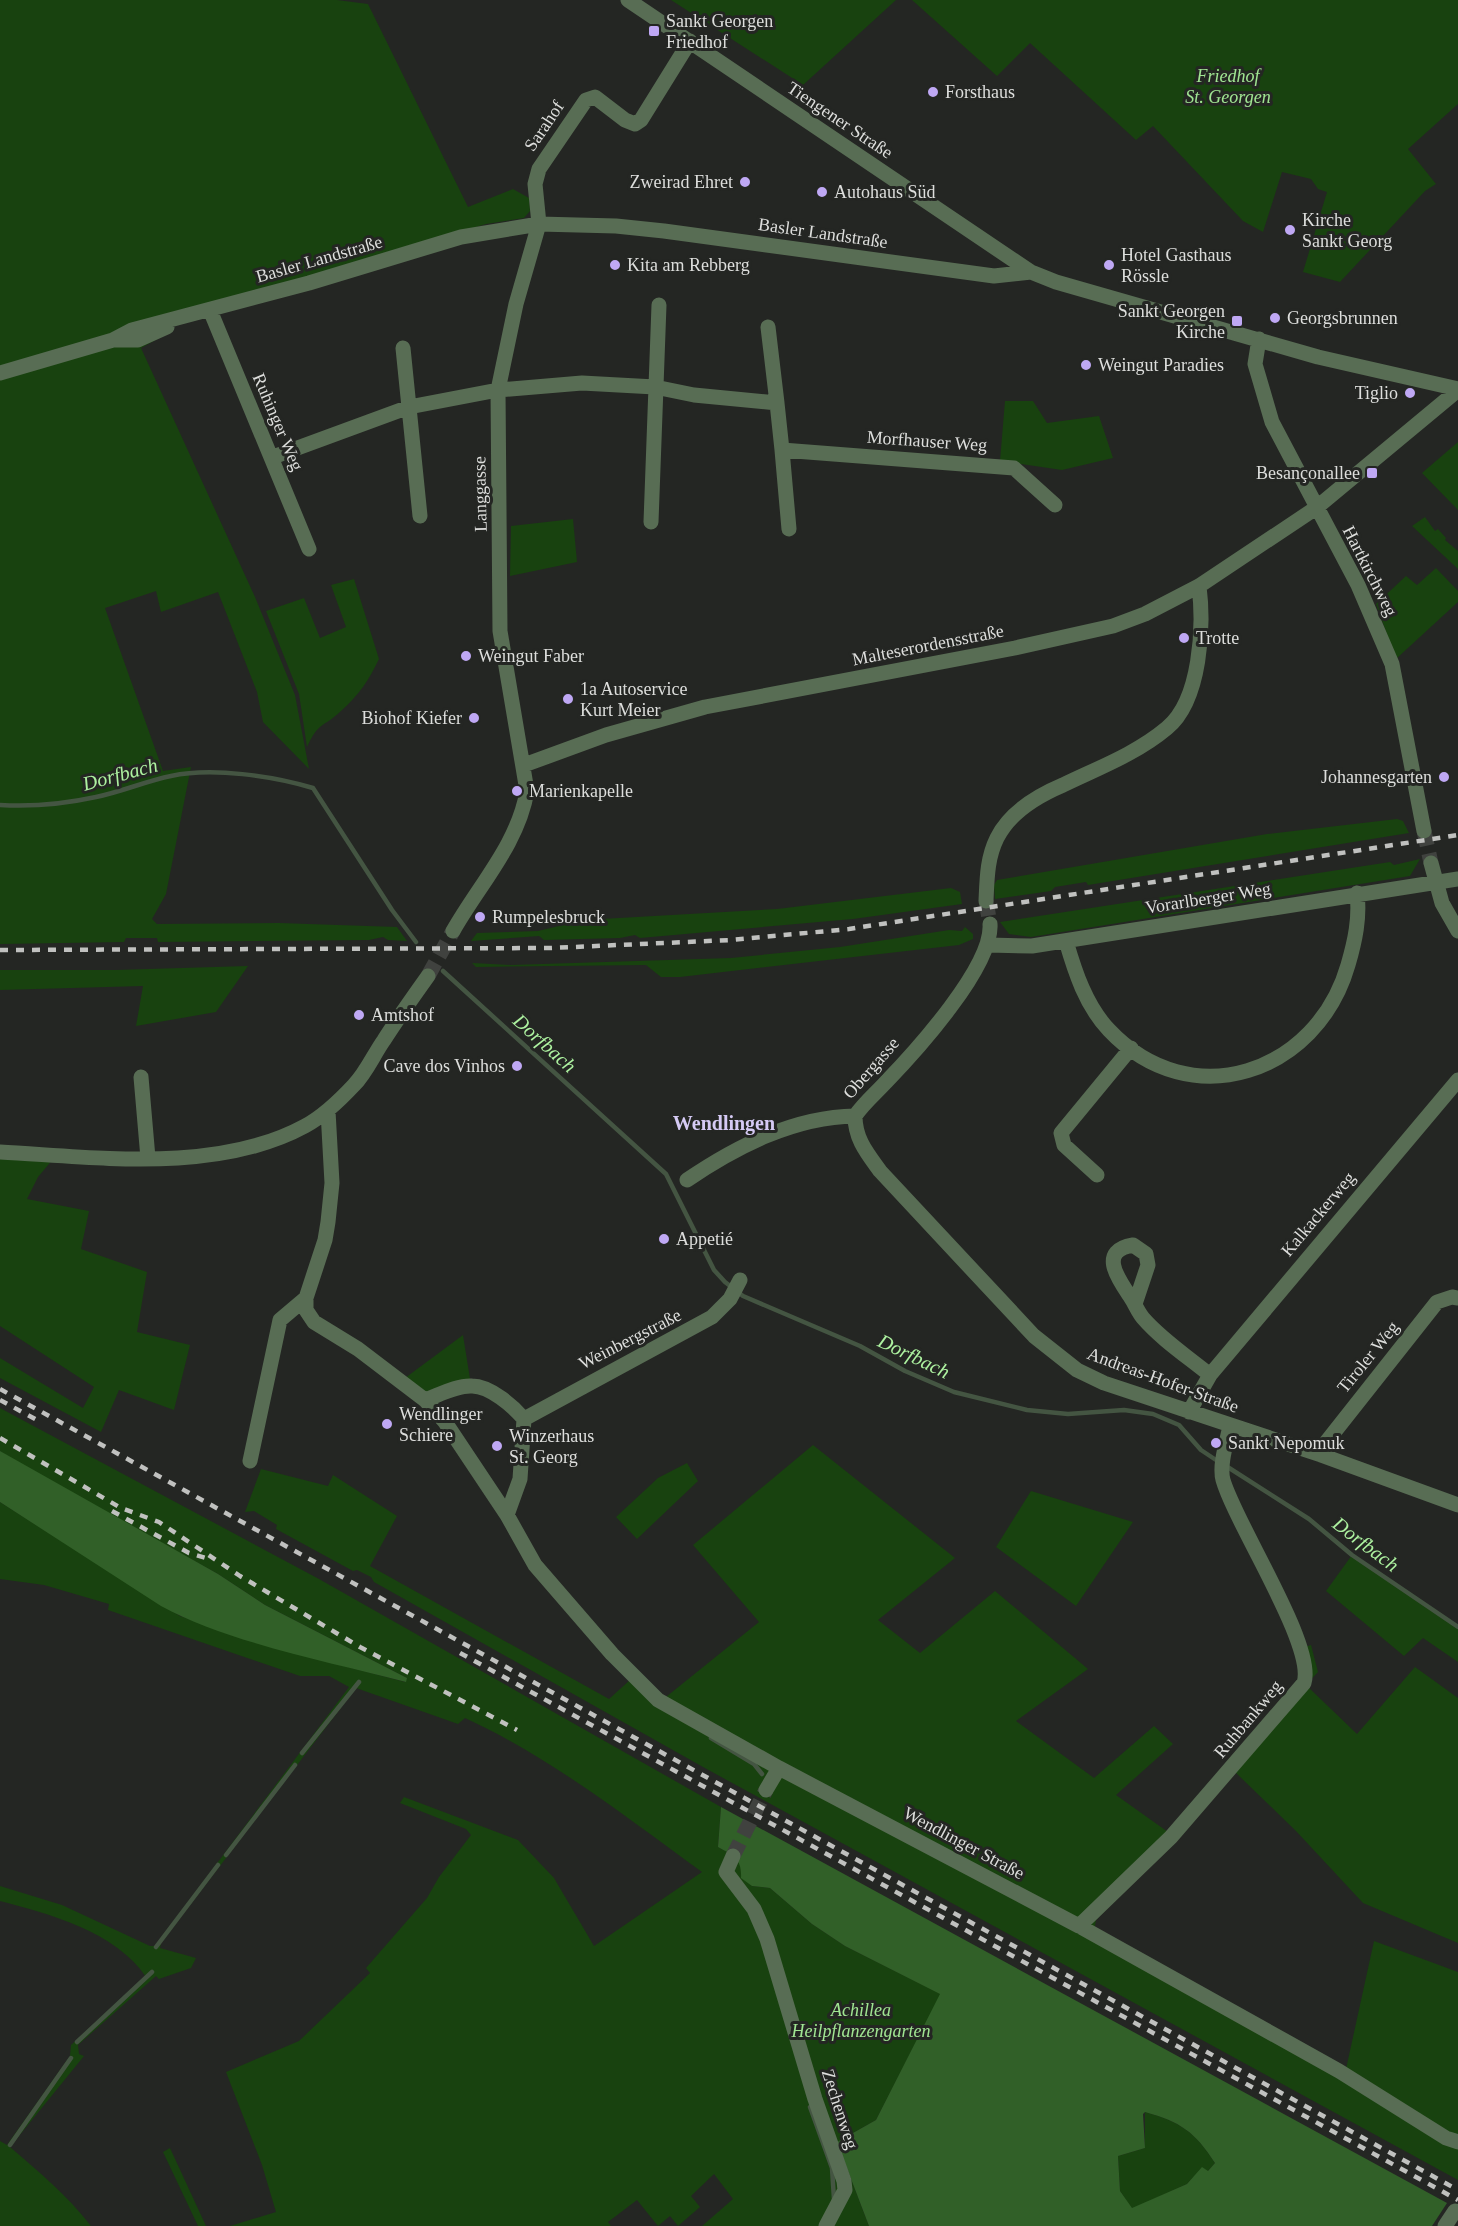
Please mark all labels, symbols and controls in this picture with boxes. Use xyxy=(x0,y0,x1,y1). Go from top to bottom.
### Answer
place label: Sankt Georgen Friedhof xyxy=(666,11,773,52)
marker: Sankt Georgen Friedhof xyxy=(647,24,661,38)
park label: Friedhof St. Georgen xyxy=(1185,66,1271,107)
street label: Tiengener Straße xyxy=(783,77,897,163)
place label: Forsthaus xyxy=(945,82,1015,102)
marker: Forsthaus xyxy=(926,85,940,99)
street label: Sarahof xyxy=(520,97,568,155)
place label: Zweirad Ehret xyxy=(630,172,733,192)
marker: Zweirad Ehret xyxy=(738,175,752,189)
place label: Autohaus Süd xyxy=(834,182,936,202)
marker: Autohaus Süd xyxy=(815,185,829,199)
place label: Kirche Sankt Georg xyxy=(1302,210,1392,251)
street label: Basler Landstraße xyxy=(757,214,889,252)
marker: Kirche Sankt Georg xyxy=(1283,223,1297,237)
street label: Basler Landstraße xyxy=(254,231,384,287)
place label: Hotel Gasthaus Rössle xyxy=(1121,245,1231,286)
place label: Kita am Rebberg xyxy=(627,255,750,275)
marker: Kita am Rebberg xyxy=(608,258,622,272)
marker: Hotel Gasthaus Rössle xyxy=(1102,258,1116,272)
place label: Sankt Georgen Kirche xyxy=(1118,301,1225,342)
place label: Georgsbrunnen xyxy=(1287,308,1398,328)
marker: Georgsbrunnen xyxy=(1268,311,1282,325)
marker: Sankt Georgen Kirche xyxy=(1230,314,1244,328)
place label: Weingut Paradies xyxy=(1098,355,1224,375)
marker: Weingut Paradies xyxy=(1079,358,1093,372)
street label: Ruhinger Weg xyxy=(249,370,307,474)
place label: Tiglio xyxy=(1355,383,1398,403)
marker: Tiglio xyxy=(1403,386,1417,400)
street label: Morfhauser Weg xyxy=(866,427,988,455)
street label: Langgasse xyxy=(469,456,491,532)
place label: Besançonallee xyxy=(1256,463,1360,483)
marker: Besançonallee xyxy=(1365,466,1379,480)
street label: Hartkirchweg xyxy=(1339,522,1401,620)
street label: Malteserordensstraße xyxy=(851,620,1005,670)
place label: Trotte xyxy=(1196,628,1239,648)
marker: Trotte xyxy=(1177,631,1191,645)
place label: Weingut Faber xyxy=(478,646,584,666)
marker: Weingut Faber xyxy=(459,649,473,663)
place label: 1a Autoservice Kurt Meier xyxy=(580,679,687,720)
marker: 1a Autoservice Kurt Meier xyxy=(561,692,575,706)
place label: Biohof Kiefer xyxy=(362,708,462,728)
marker: Biohof Kiefer xyxy=(467,711,481,725)
water label: Dorfbach xyxy=(79,753,160,796)
place label: Johannesgarten xyxy=(1321,767,1432,787)
marker: Johannesgarten xyxy=(1437,770,1451,784)
place label: Marienkapelle xyxy=(529,781,633,801)
marker: Marienkapelle xyxy=(510,784,524,798)
street label: Vorarlberger Weg xyxy=(1144,878,1272,918)
place label: Rumpelesbruck xyxy=(492,907,605,927)
marker: Rumpelesbruck xyxy=(473,910,487,924)
place label: Amtshof xyxy=(371,1005,434,1025)
marker: Amtshof xyxy=(352,1008,366,1022)
water label: Dorfbach xyxy=(508,1009,581,1078)
street label: Obergasse xyxy=(839,1033,903,1103)
place label: Cave dos Vinhos xyxy=(383,1056,505,1076)
marker: Cave dos Vinhos xyxy=(510,1059,524,1073)
district label: Wendlingen xyxy=(673,1112,775,1135)
street label: Kalkackerweg xyxy=(1277,1168,1359,1260)
place label: Appetié xyxy=(676,1229,733,1249)
marker: Appetié xyxy=(657,1232,671,1246)
street label: Weinbergstraße xyxy=(575,1305,685,1373)
street label: Tiroler Weg xyxy=(1333,1317,1403,1397)
water label: Dorfbach xyxy=(873,1329,953,1384)
street label: Andreas-Hofer-Straße xyxy=(1085,1343,1241,1417)
place label: Wendlinger Schiere xyxy=(399,1404,483,1445)
marker: Wendlinger Schiere xyxy=(380,1417,394,1431)
place label: Winzerhaus St. Georg xyxy=(509,1426,594,1467)
place label: Sankt Nepomuk xyxy=(1228,1433,1345,1453)
marker: Sankt Nepomuk xyxy=(1209,1436,1223,1450)
marker: Winzerhaus St. Georg xyxy=(490,1439,504,1453)
water label: Dorfbach xyxy=(1327,1512,1403,1577)
street label: Ruhbankweg xyxy=(1210,1676,1286,1762)
street label: Wendlinger Straße xyxy=(900,1803,1028,1883)
park label: Achillea Heilpflanzengarten xyxy=(791,2000,930,2041)
street label: Zechenweg xyxy=(818,2066,862,2152)

